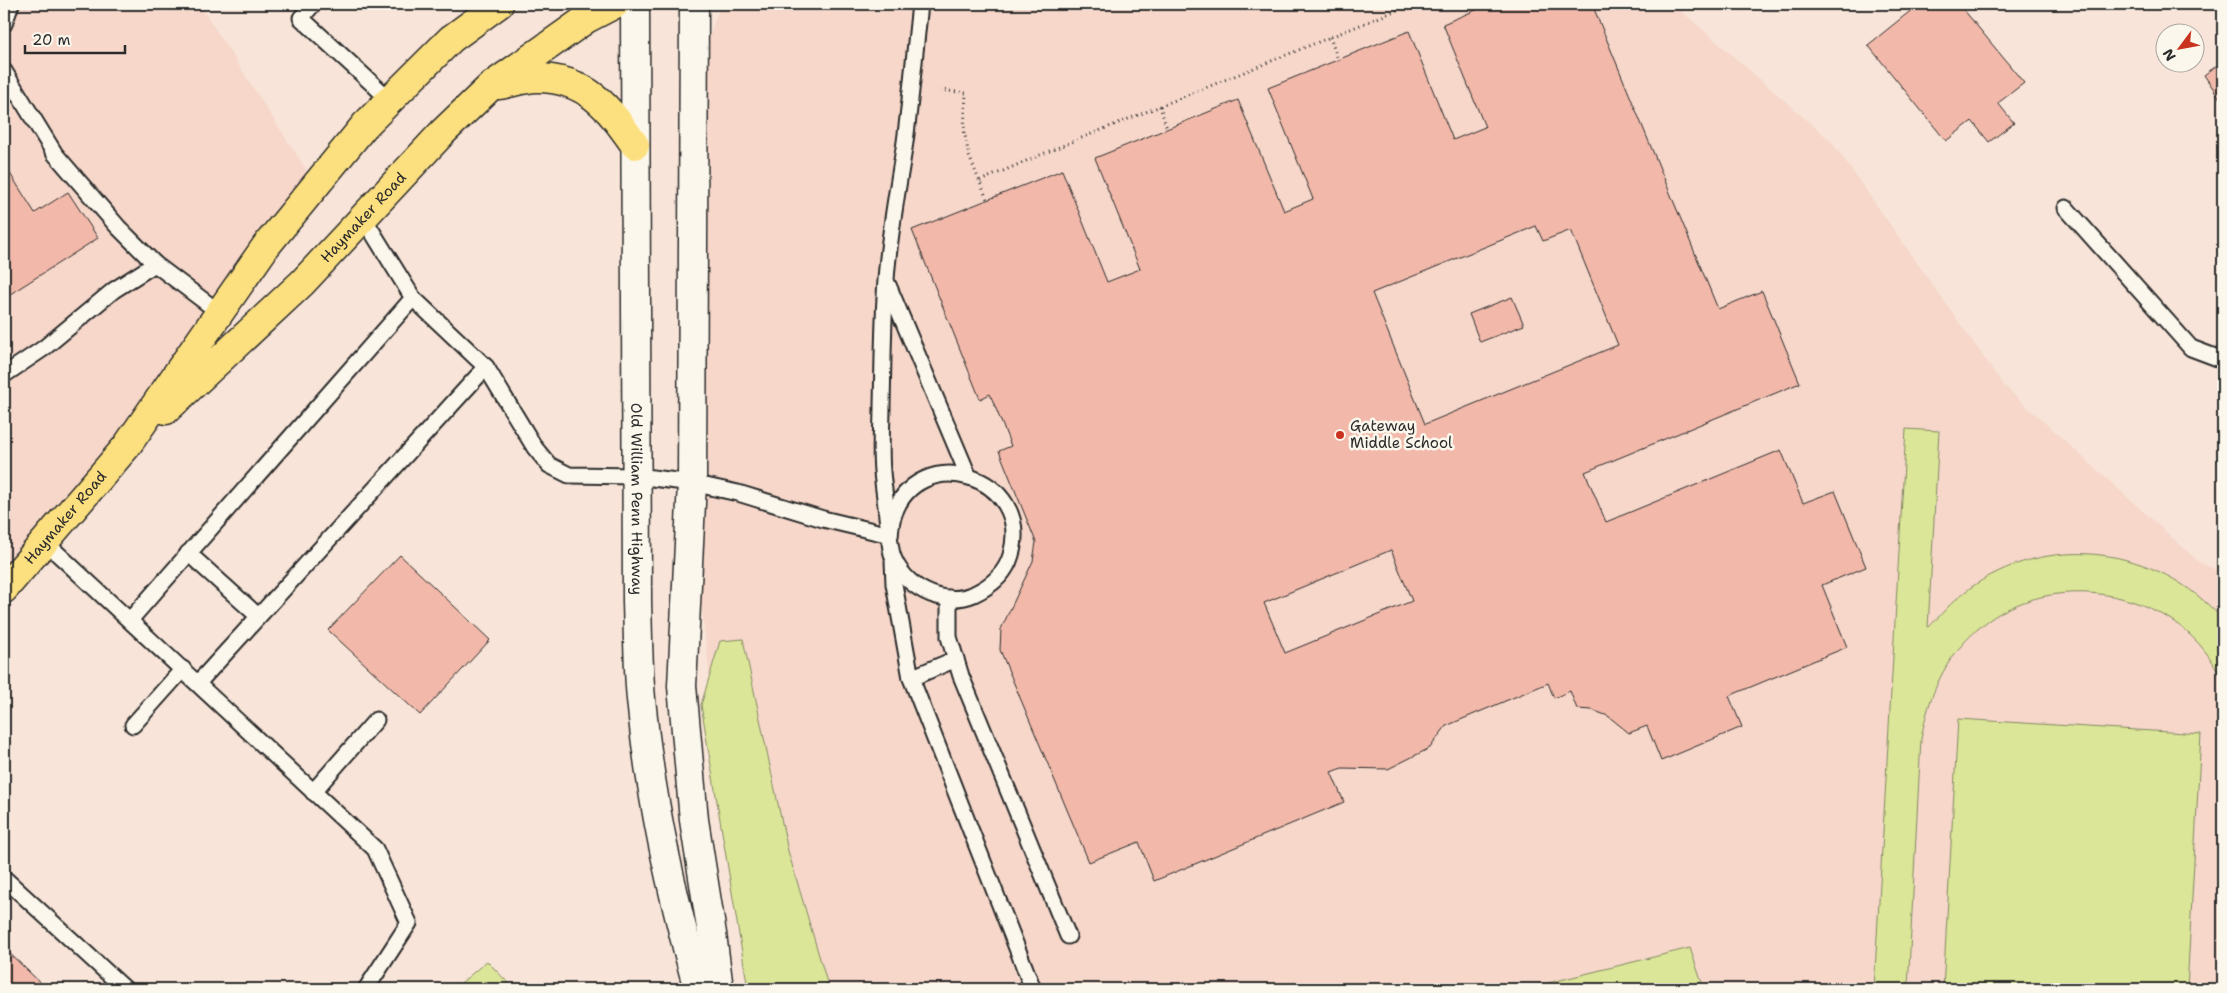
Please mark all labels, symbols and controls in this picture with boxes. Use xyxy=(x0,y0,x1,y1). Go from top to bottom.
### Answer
scale bar xyxy=(25,22,125,54)
north arrow xyxy=(2154,22,2204,72)
text: 20 m xyxy=(32,30,71,50)
text: N xyxy=(2158,45,2180,64)
street label: Haymaker Road xyxy=(316,167,411,267)
street label: Old William Penn Highway xyxy=(626,403,647,595)
place label: Gateway Middle School xyxy=(1350,416,1453,453)
marker: Gateway Middle School xyxy=(1334,429,1346,441)
street label: Haymaker Road xyxy=(20,466,111,569)

